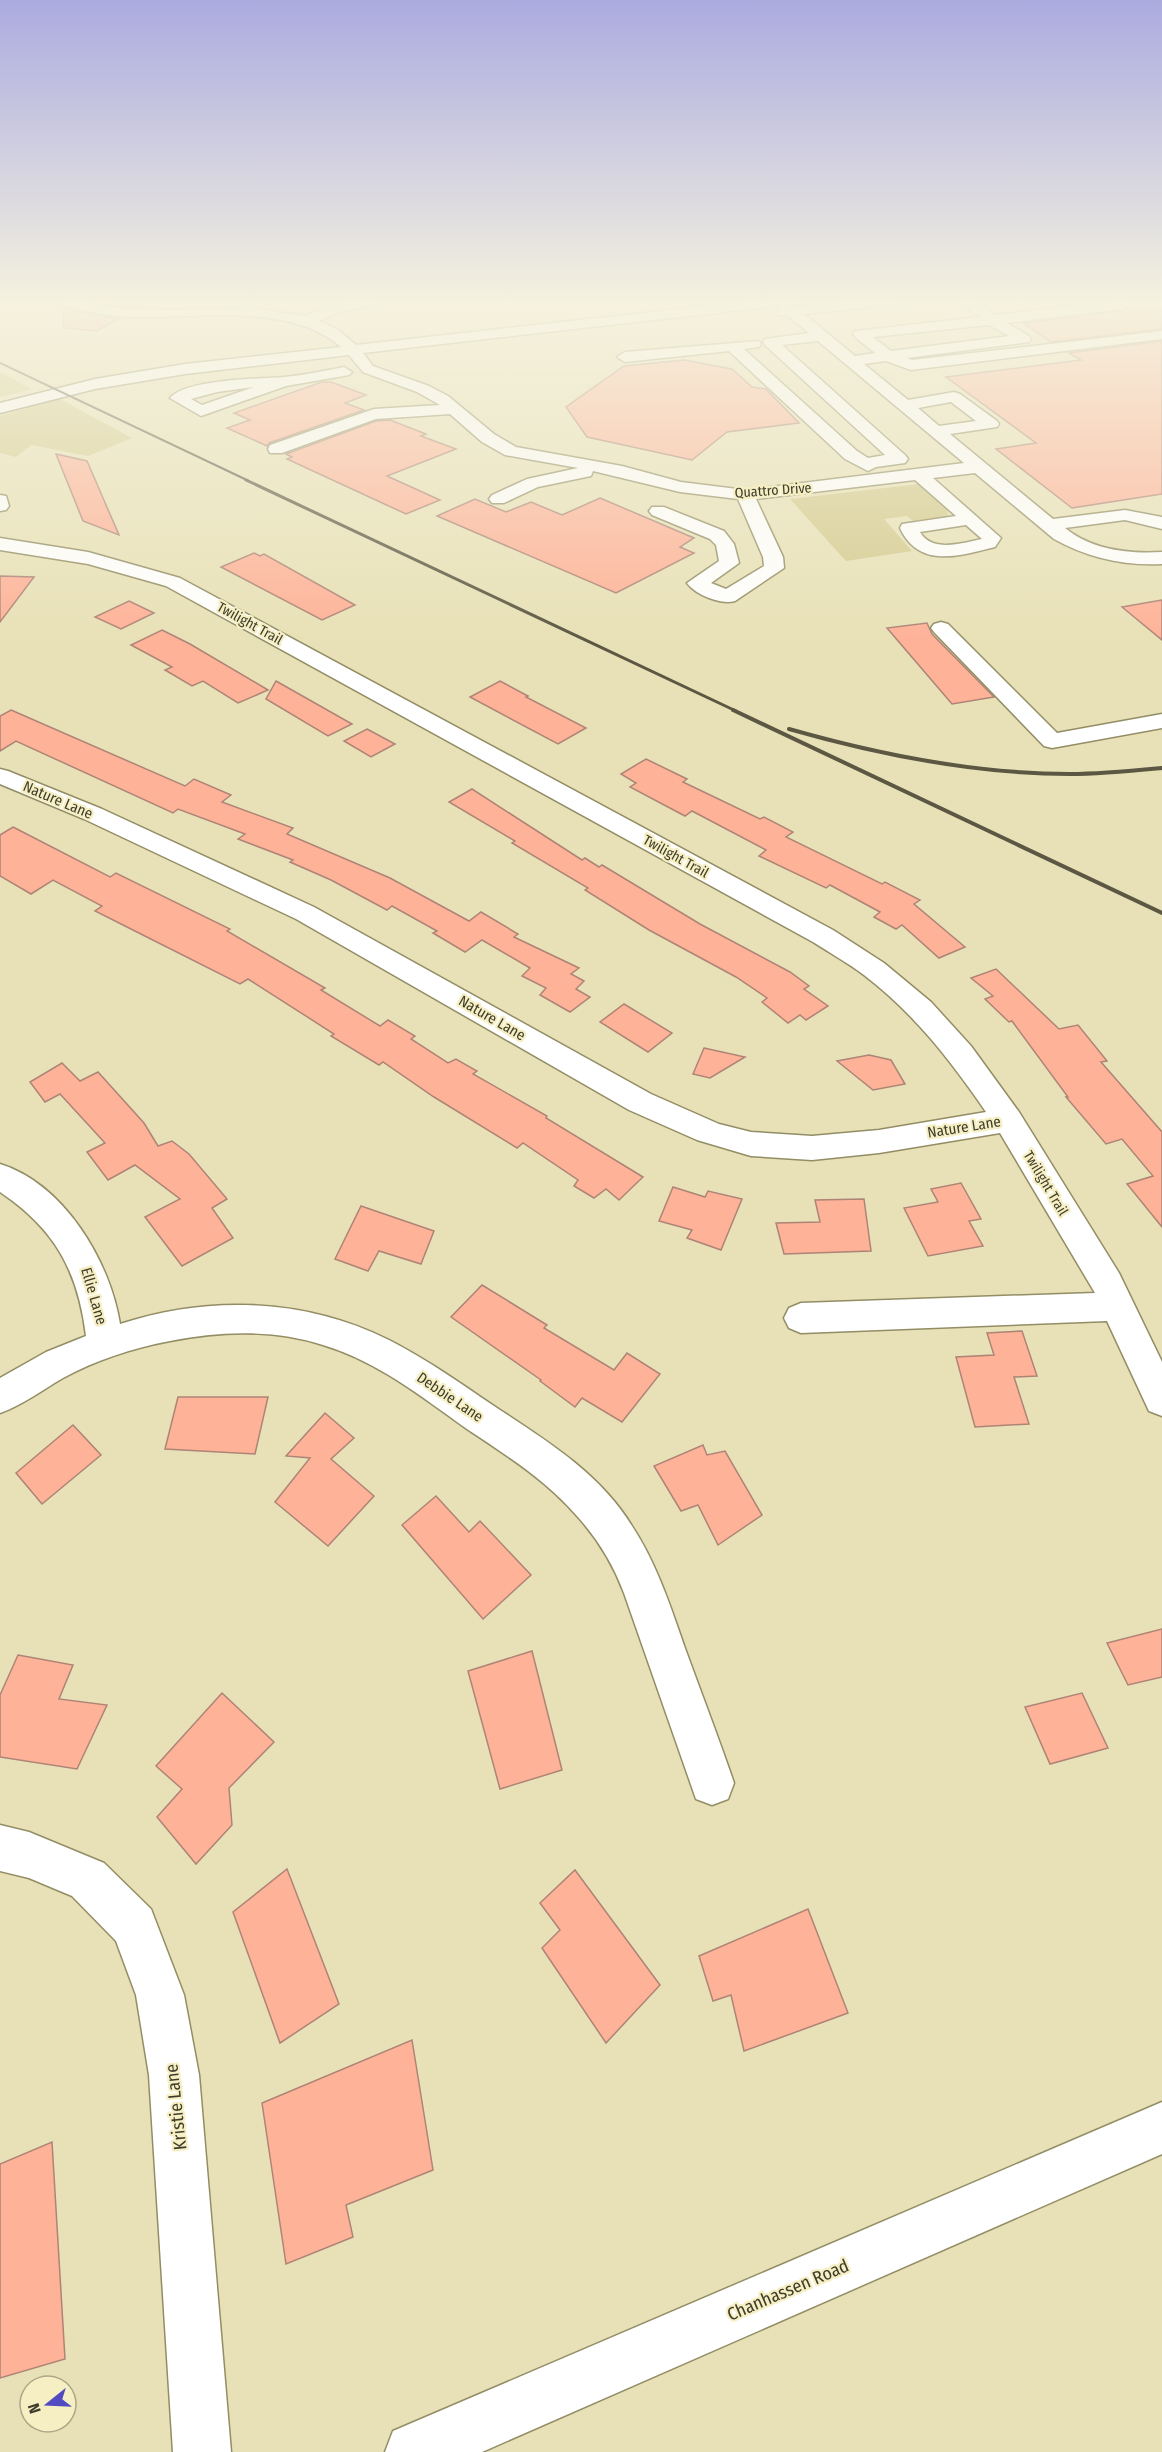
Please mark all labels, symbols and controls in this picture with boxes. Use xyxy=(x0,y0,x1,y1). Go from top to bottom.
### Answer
street label: Quattro Drive xyxy=(734,479,812,502)
street label: Twilight Trail xyxy=(214,598,286,649)
street label: Nature Lane xyxy=(20,777,96,823)
street label: Twilight Trail xyxy=(640,831,712,882)
street label: Nature Lane xyxy=(455,992,529,1044)
street label: Nature Lane xyxy=(926,1112,1002,1142)
street label: Twilight Trail xyxy=(1020,1148,1072,1219)
street label: Ellie Lane xyxy=(77,1265,111,1327)
street label: Debbie Lane xyxy=(413,1368,487,1426)
street label: Kristie Lane xyxy=(161,2063,191,2151)
street label: Chanhassen Road xyxy=(724,2254,852,2326)
north arrow xyxy=(18,2374,78,2434)
text: N xyxy=(24,2401,45,2416)

